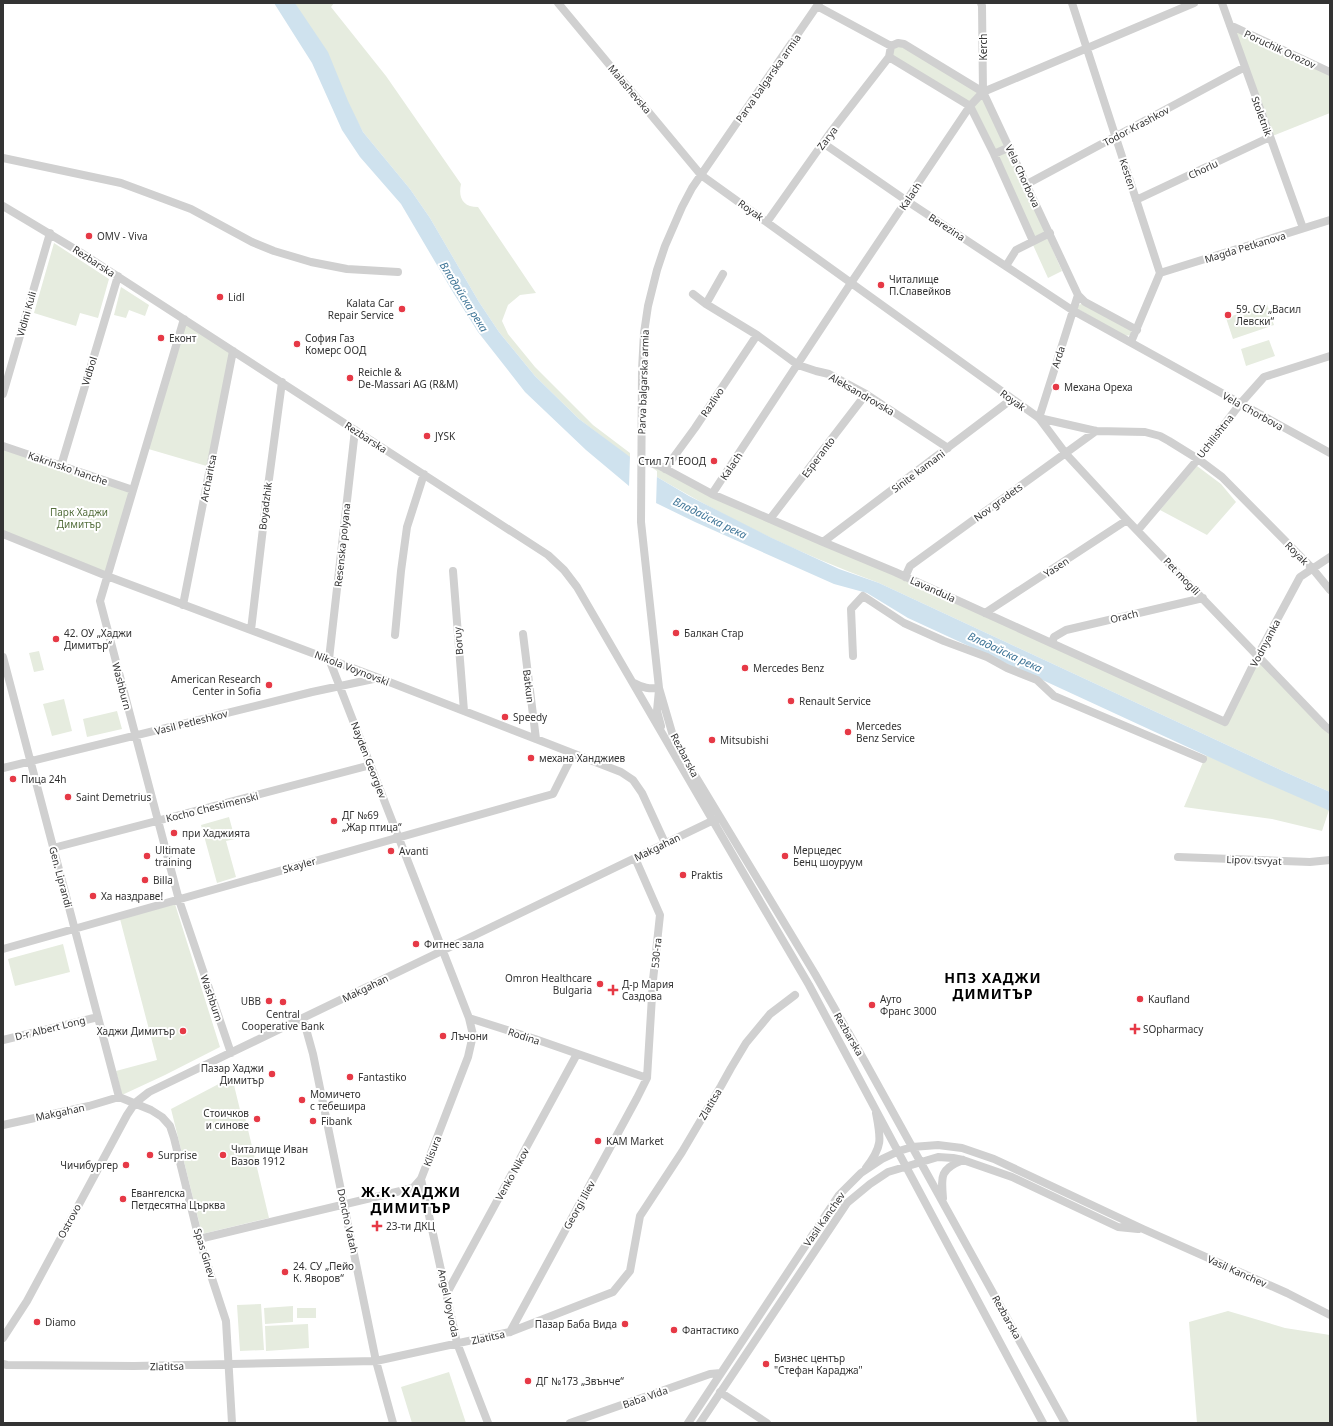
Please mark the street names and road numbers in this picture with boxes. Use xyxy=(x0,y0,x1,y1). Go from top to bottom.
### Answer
street label: Poruchik Orozov xyxy=(1242,26,1319,72)
street label: Parva balgarska armia xyxy=(732,31,804,125)
street label: Kerch xyxy=(976,34,990,60)
street label: Malashevska xyxy=(605,61,655,117)
street label: Stoletnik xyxy=(1248,94,1276,138)
street label: Todor Krashkov xyxy=(1101,102,1172,149)
street label: Zarya xyxy=(814,123,840,153)
street label: Vela Chorbova xyxy=(1002,142,1044,210)
street label: Chorlu xyxy=(1186,156,1220,182)
street label: Kesten xyxy=(1116,157,1140,191)
street label: Kalach xyxy=(896,179,924,213)
street label: Royak xyxy=(736,196,767,224)
street label: Berezina xyxy=(926,210,968,244)
street label: Magda Petkanova xyxy=(1203,228,1287,266)
street label: Rezbarska xyxy=(70,242,118,280)
street label: Vidini Kuli xyxy=(13,290,39,338)
street label: Parva balgarska armia xyxy=(634,329,652,435)
street label: Arda xyxy=(1048,344,1068,370)
street label: Vidbol xyxy=(78,355,100,387)
street label: Aleksandrovska xyxy=(827,370,897,418)
street label: Razlivo xyxy=(697,384,727,420)
street label: Royak xyxy=(998,386,1029,414)
street label: Vela Chorbova xyxy=(1220,388,1286,434)
street label: Uchilishtna xyxy=(1193,411,1237,461)
street label: Rezbarska xyxy=(342,418,390,456)
street label: Esperanto xyxy=(798,434,838,480)
street label: Sinite kamani xyxy=(888,446,948,496)
street label: Kakrinsko hanche xyxy=(26,448,110,488)
street label: Kalach xyxy=(717,449,745,483)
street label: Archaritsa xyxy=(197,453,219,503)
street label: Nov gradets xyxy=(971,479,1025,524)
street label: Boyadzhik xyxy=(255,481,275,531)
street label: Resenska polyana xyxy=(331,502,353,588)
street label: Royak xyxy=(1282,538,1312,568)
street label: Yasen xyxy=(1041,554,1071,580)
street label: Pet mogili xyxy=(1161,554,1203,598)
street label: Lavandula xyxy=(908,573,958,605)
street label: Orach xyxy=(1109,606,1139,626)
street label: Vodnyanka xyxy=(1247,617,1283,669)
street label: Boruy xyxy=(450,626,466,656)
street label: Nikola Voynovski xyxy=(313,647,391,689)
street label: Washburn xyxy=(109,661,135,711)
street label: Batkun xyxy=(520,669,538,703)
street label: Vasil Petleshkov xyxy=(153,706,230,738)
street label: Nayden Georgiev xyxy=(348,720,390,801)
street label: Rezbarska xyxy=(668,730,702,780)
street label: Kocho Chestimenski xyxy=(164,789,260,825)
street label: Makgahan xyxy=(632,830,682,864)
street label: Gen. Liprandi xyxy=(46,845,76,909)
street label: Lipov tsvyat xyxy=(1226,852,1282,868)
street label: Skayler xyxy=(281,854,317,876)
street label: 530-та xyxy=(647,937,665,969)
street label: Makgahan xyxy=(340,971,390,1005)
street label: Washburn xyxy=(198,973,226,1023)
street label: Rezbarska xyxy=(831,1010,867,1058)
street label: D-r Albert Long xyxy=(13,1013,87,1043)
street label: Rodina xyxy=(506,1024,542,1048)
street label: Zlatitsa xyxy=(695,1086,725,1122)
street label: Makgahan xyxy=(34,1100,86,1124)
street label: Klisura xyxy=(420,1134,444,1168)
street label: Venko Nikov xyxy=(492,1144,533,1203)
street label: Georgi Iliev xyxy=(560,1177,599,1232)
street label: Doncho Vatah xyxy=(334,1187,362,1255)
street label: Vasil Kanchev xyxy=(800,1188,848,1249)
street label: Ostrovo xyxy=(54,1201,84,1241)
street label: Spas Ginev xyxy=(191,1226,219,1280)
street label: Vasil Kanchev xyxy=(1205,1252,1270,1291)
street label: Angel Voyvoda xyxy=(435,1268,463,1338)
street label: Rezbarska xyxy=(989,1293,1025,1341)
street label: Zlatitsa xyxy=(470,1327,506,1347)
street label: Zlatitsa xyxy=(150,1359,184,1373)
street label: Baba Vida xyxy=(621,1383,669,1411)

